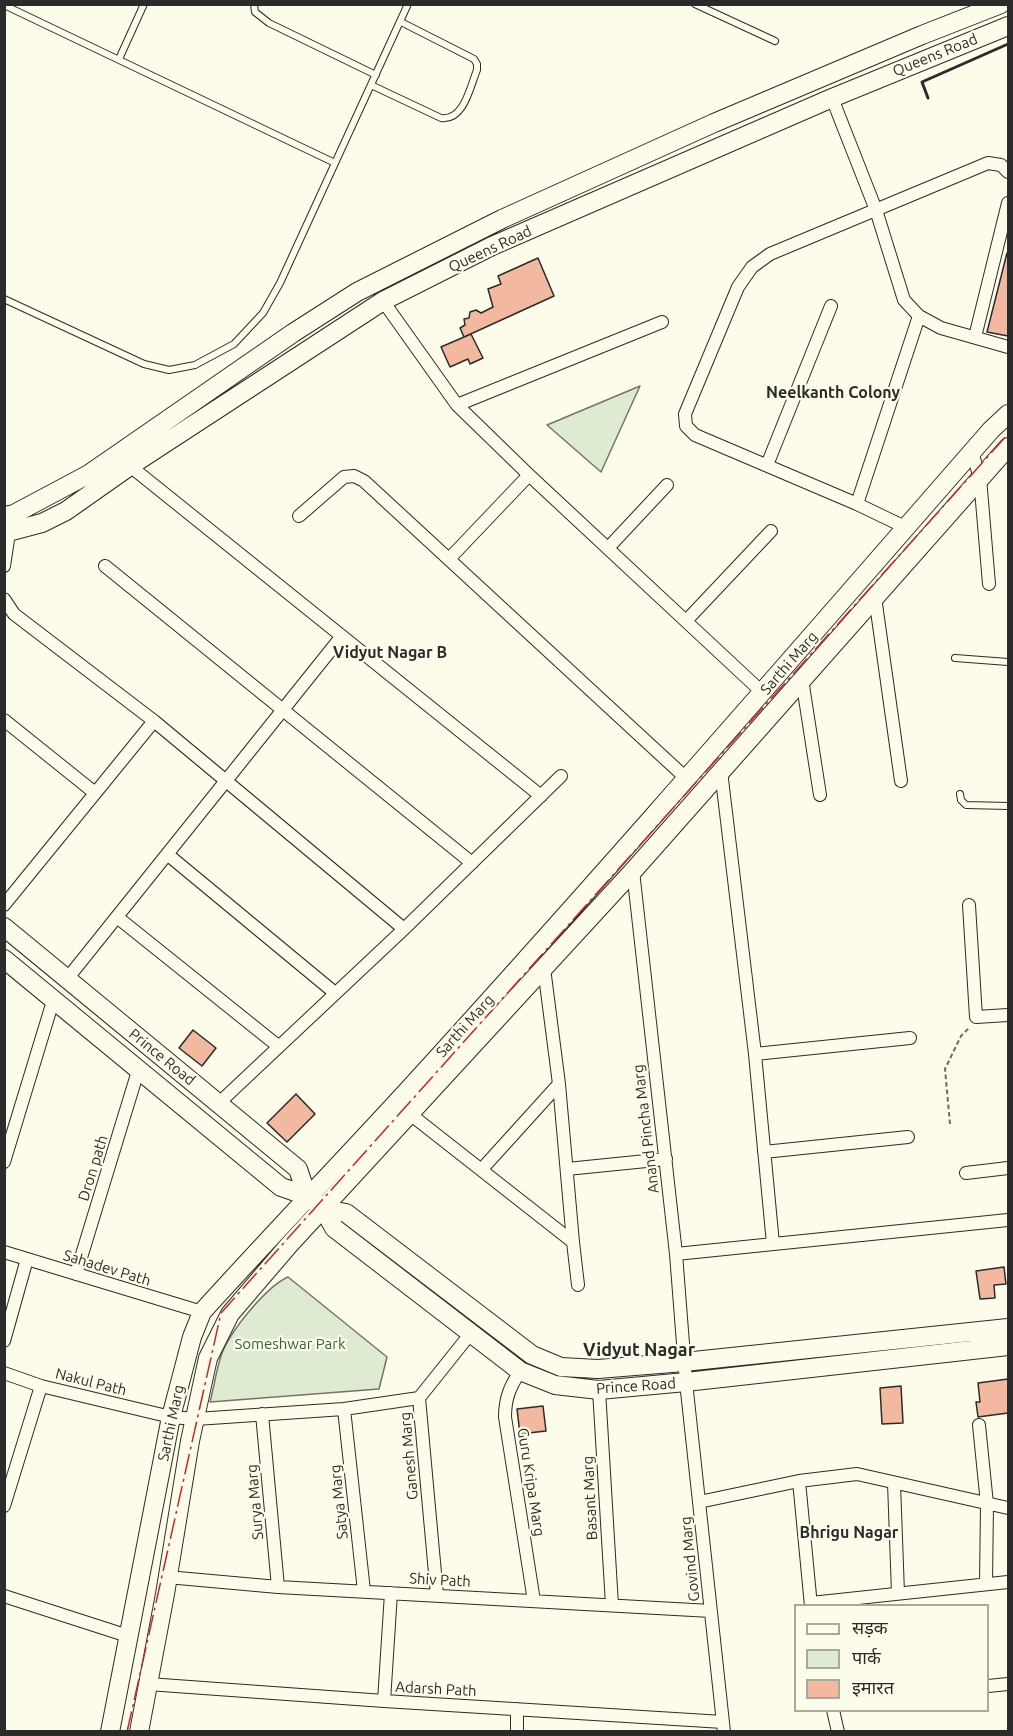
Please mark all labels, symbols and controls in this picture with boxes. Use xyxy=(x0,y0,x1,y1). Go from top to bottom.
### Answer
street label: Queens Road xyxy=(890,30,980,80)
street label: Queens Road xyxy=(445,222,535,276)
district label: Neelkanth Colony xyxy=(766,383,900,403)
street label: Sarthi Marg xyxy=(757,628,821,698)
district label: Vidyut Nagar B xyxy=(333,643,447,663)
street label: Sarthi Marg xyxy=(432,991,498,1061)
street label: Prince Road xyxy=(125,1025,199,1089)
street label: Anand Pincha Marg xyxy=(629,1064,663,1194)
street label: Dron path xyxy=(74,1133,112,1203)
street label: Sahadev Path xyxy=(61,1246,153,1290)
park label: Someshwar Park xyxy=(234,1335,346,1353)
district label: Vidyut Nagar xyxy=(583,1339,695,1361)
street label: Nakul Path xyxy=(53,1364,129,1400)
street label: Prince Road xyxy=(595,1374,677,1398)
street label: Sarthi Marg xyxy=(154,1383,188,1463)
street label: Ganesh Marg xyxy=(396,1411,422,1501)
street label: Guru Kripa Marg xyxy=(514,1426,548,1538)
street label: Basant Marg xyxy=(579,1455,601,1541)
street label: Surya Marg xyxy=(243,1463,267,1541)
street label: Satya Marg xyxy=(326,1464,352,1540)
street label: Govind Marg xyxy=(677,1516,703,1602)
district label: Bhrigu Nagar xyxy=(800,1523,898,1543)
street label: Shiv Path xyxy=(409,1569,471,1591)
legend xyxy=(794,1604,989,1712)
text: सड़क xyxy=(852,1617,888,1637)
text: पार्क xyxy=(852,1647,881,1667)
text: इमारत xyxy=(852,1677,894,1697)
street label: Adarsh Path xyxy=(395,1678,477,1700)

